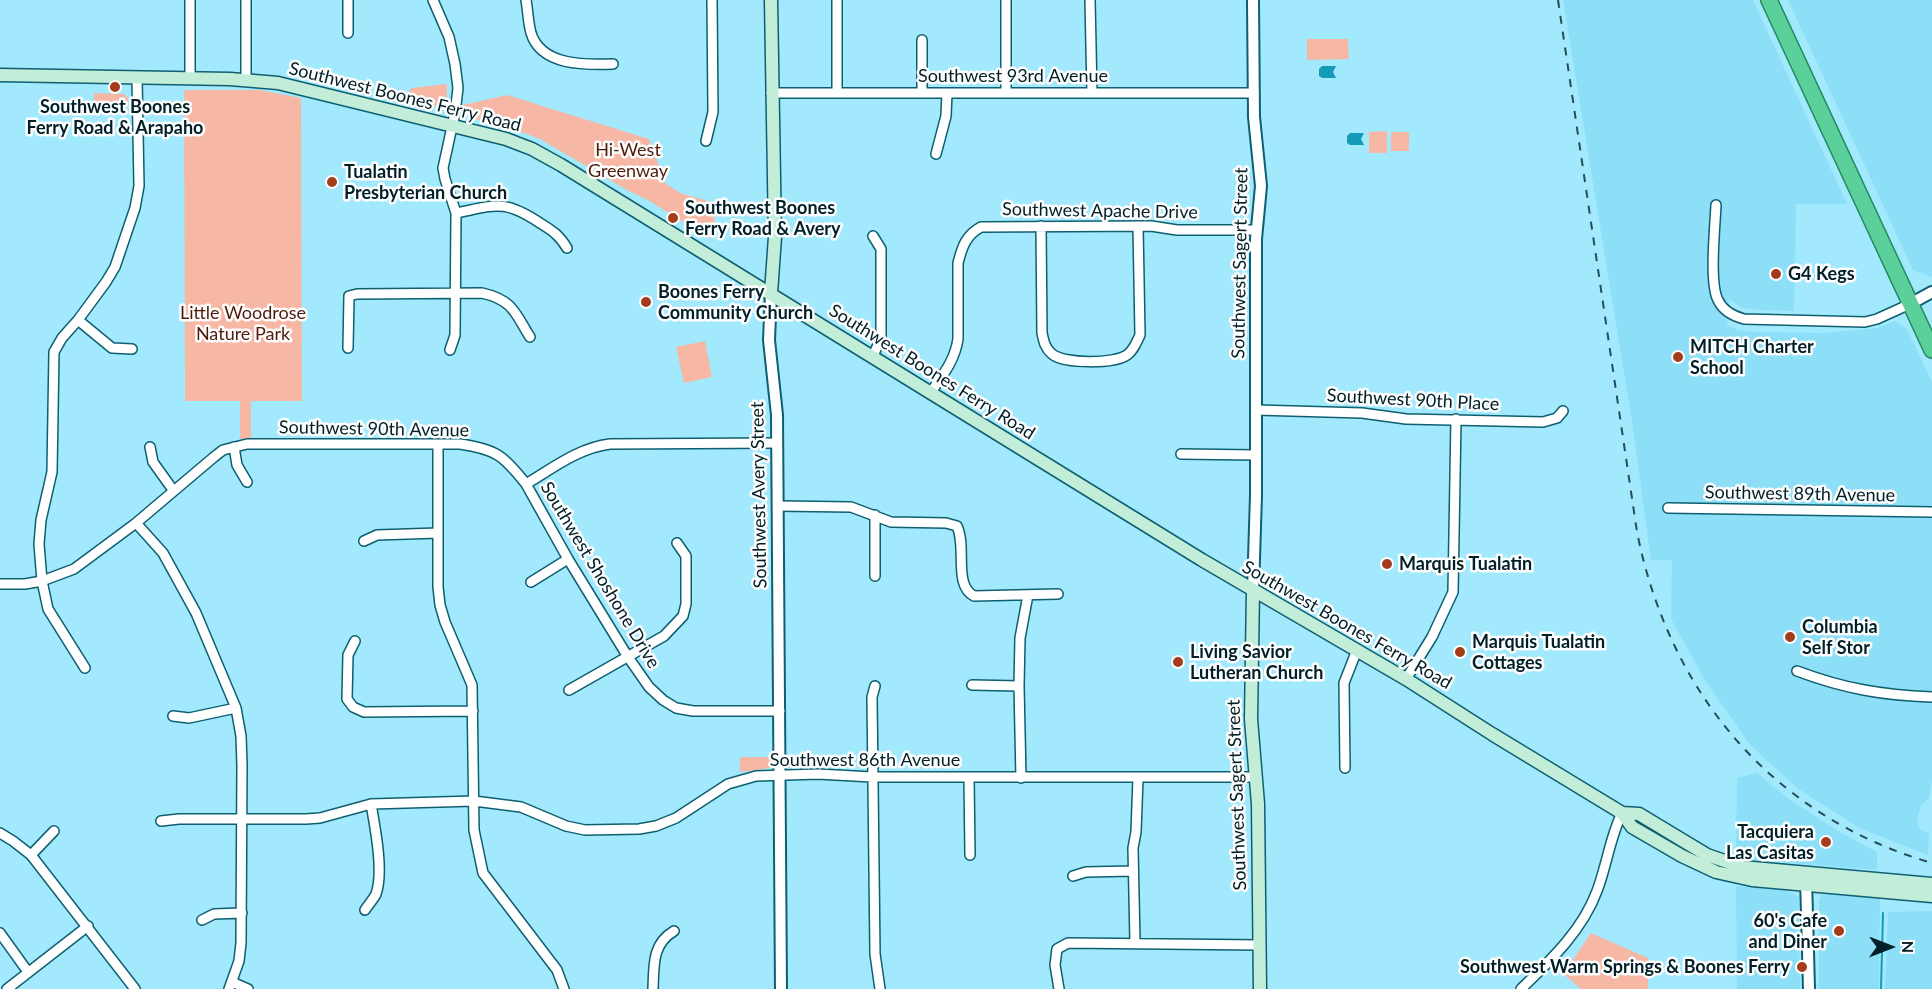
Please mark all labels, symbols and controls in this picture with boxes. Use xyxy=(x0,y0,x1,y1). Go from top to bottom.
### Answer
street label: Southwest Boones Ferry Road xyxy=(287,58,523,136)
street label: Southwest 93rd Avenue xyxy=(918,65,1108,87)
marker: Southwest Boones Ferry Road & Arapaho xyxy=(108,80,122,94)
place label: Southwest Boones Ferry Road & Arapaho xyxy=(27,96,203,138)
park label: Hi-West Greenway xyxy=(588,139,668,182)
place label: Tualatin Presbyterian Church xyxy=(344,161,507,204)
street label: Southwest Sagert Street xyxy=(1228,167,1252,359)
marker: Tualatin Presbyterian Church xyxy=(325,175,339,189)
place label: Southwest Boones Ferry Road & Avery xyxy=(685,197,841,240)
street label: Southwest Apache Drive xyxy=(1002,198,1198,224)
marker: Southwest Boones Ferry Road & Avery xyxy=(666,211,680,225)
place label: G4 Kegs xyxy=(1788,263,1855,285)
marker: G4 Kegs xyxy=(1769,267,1783,281)
place label: Boones Ferry Community Church xyxy=(658,281,813,324)
marker: Boones Ferry Community Church xyxy=(639,295,653,309)
street label: Southwest Boones Ferry Road xyxy=(825,300,1039,444)
park label: Little Woodrose Nature Park xyxy=(180,302,306,344)
place label: MITCH Charter School xyxy=(1690,336,1814,378)
marker: MITCH Charter School xyxy=(1671,350,1685,364)
street label: Southwest 90th Place xyxy=(1326,385,1500,415)
street label: Southwest Avery Street xyxy=(747,402,771,588)
street label: Southwest 90th Avenue xyxy=(279,417,469,441)
street label: Southwest Shoshone Drive xyxy=(536,478,664,672)
street label: Southwest 89th Avenue xyxy=(1705,482,1895,506)
place label: Marquis Tualatin xyxy=(1399,553,1532,575)
street label: Southwest Boones Ferry Road xyxy=(1238,556,1456,694)
marker: Marquis Tualatin xyxy=(1380,557,1394,571)
place label: Columbia Self Stor xyxy=(1802,616,1878,658)
marker: Columbia Self Stor xyxy=(1783,630,1797,644)
place label: Marquis Tualatin Cottages xyxy=(1472,631,1605,674)
place label: Living Savior Lutheran Church xyxy=(1190,641,1323,684)
marker: Marquis Tualatin Cottages xyxy=(1453,645,1467,659)
marker: Living Savior Lutheran Church xyxy=(1171,655,1185,669)
street label: Southwest Sagert Street xyxy=(1223,699,1251,891)
street label: Southwest 86th Avenue xyxy=(770,749,960,771)
place label: Tacquiera Las Casitas xyxy=(1726,821,1814,864)
marker: Tacquiera Las Casitas xyxy=(1819,835,1833,849)
place label: 60's Cafe and Diner xyxy=(1749,910,1827,952)
north arrow xyxy=(1860,917,1920,977)
marker: 60's Cafe and Diner xyxy=(1832,924,1846,938)
text: N xyxy=(1899,941,1918,953)
place label: Southwest Warm Springs & Boones Ferry xyxy=(1460,956,1790,978)
marker: Southwest Warm Springs & Boones Ferry xyxy=(1795,960,1809,974)

